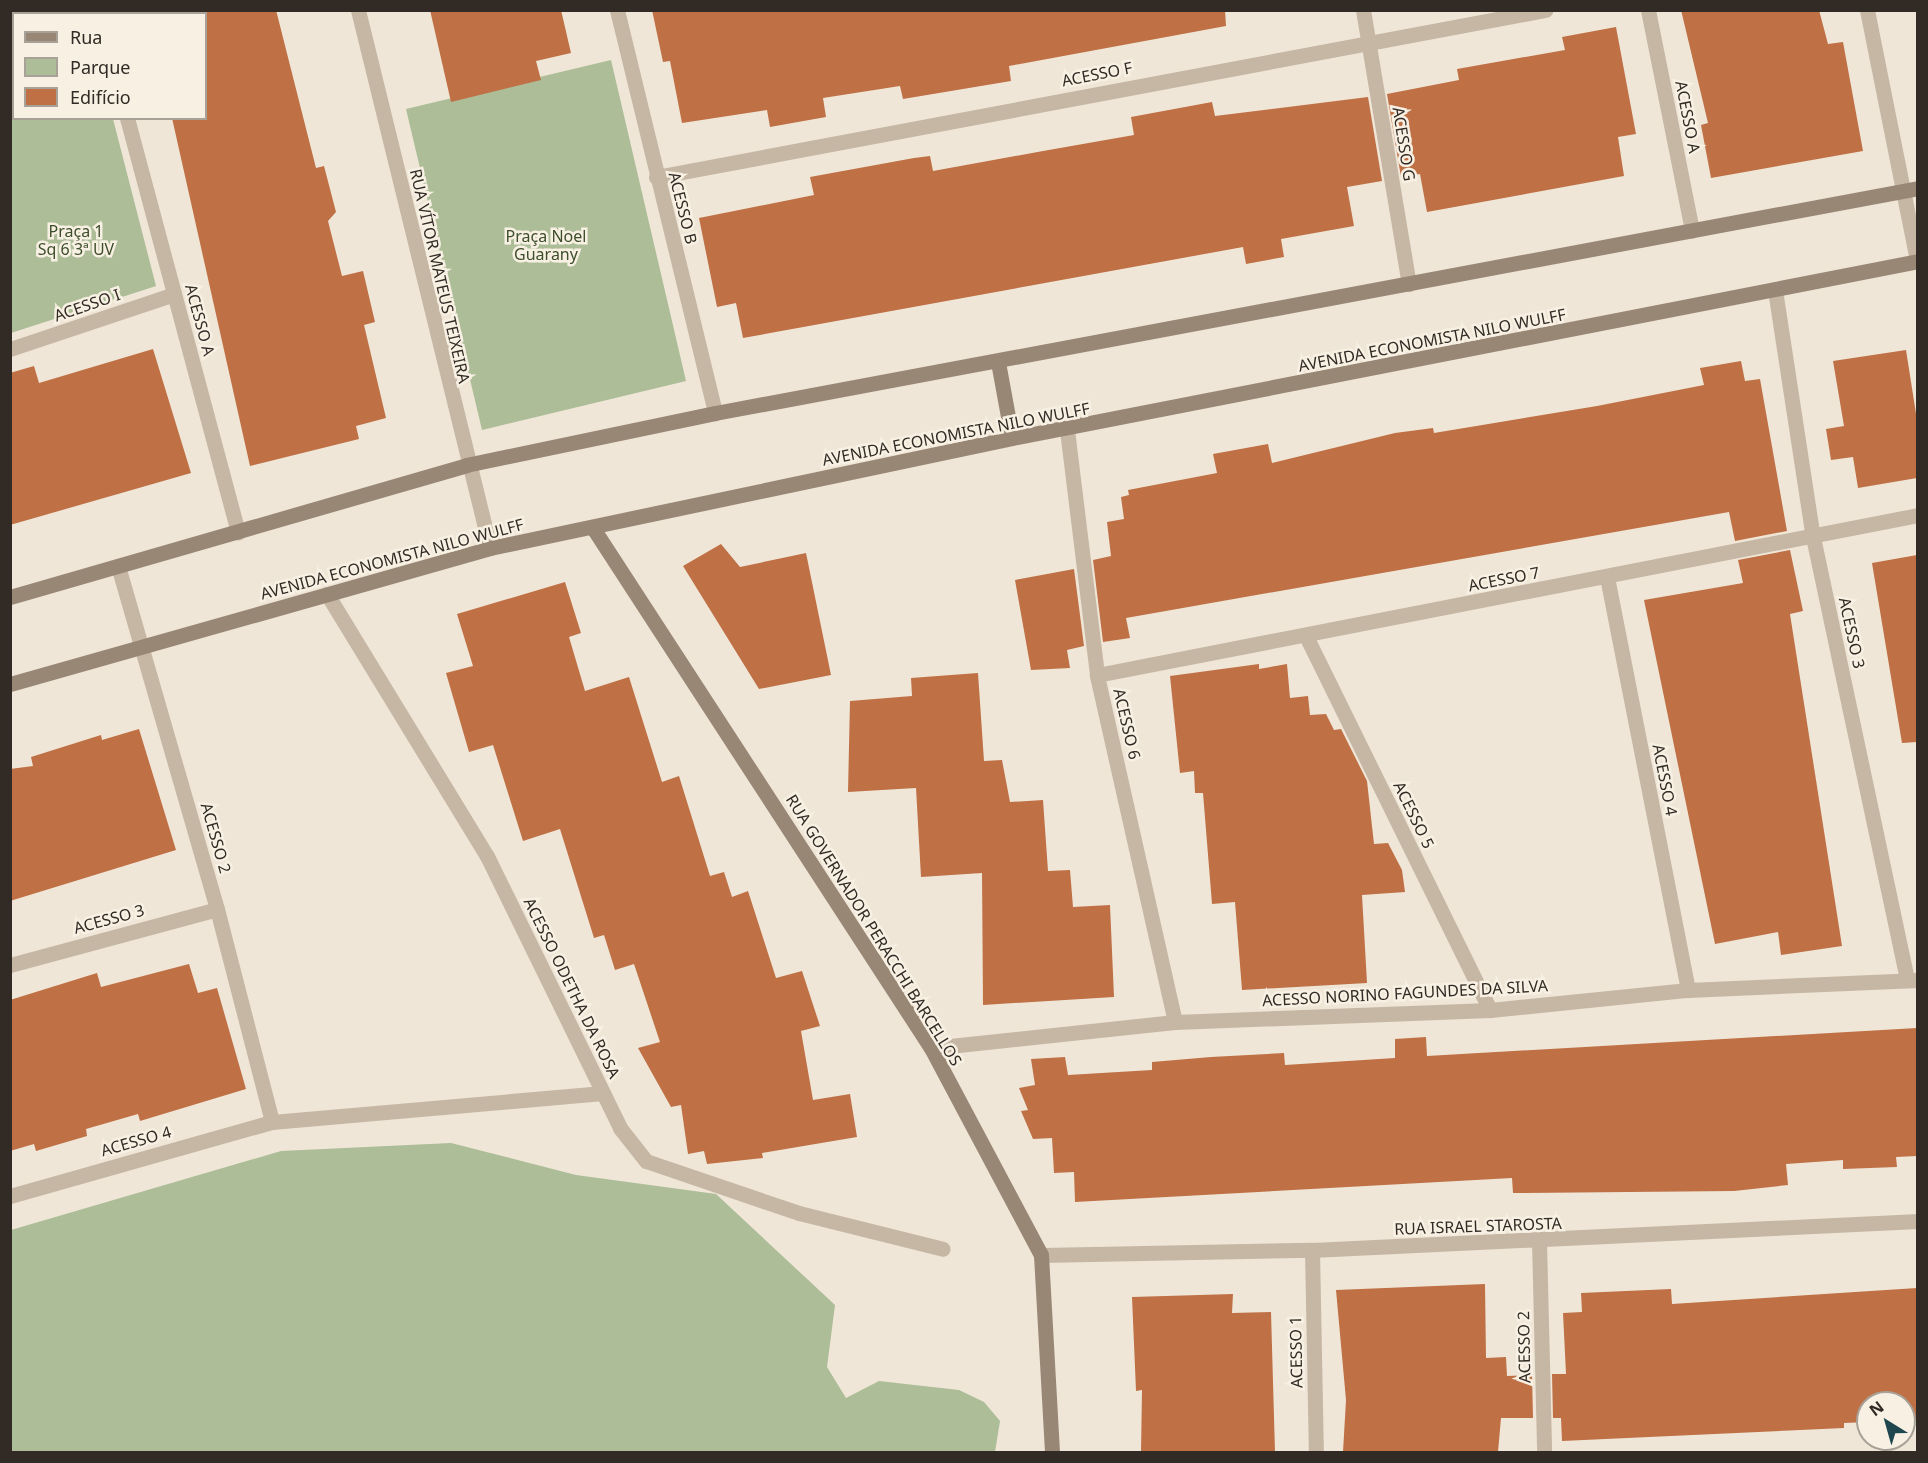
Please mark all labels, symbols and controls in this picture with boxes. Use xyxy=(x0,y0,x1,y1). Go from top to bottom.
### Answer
legend xyxy=(12,12,207,120)
text: Rua xyxy=(70,25,102,49)
text: Parque xyxy=(70,55,130,79)
street label: ACESSO F xyxy=(1060,58,1134,90)
street label: ACESSO A xyxy=(1672,79,1704,155)
text: Edifício xyxy=(70,85,131,109)
street label: ACESSO G xyxy=(1389,106,1419,182)
street label: RUA VÍTOR MATEUS TEIXEIRA xyxy=(406,167,474,385)
street label: ACESSO B xyxy=(665,170,701,246)
park label: Praça 1 Sq 6 3ª UV xyxy=(38,221,114,259)
park label: Praça Noel Guarany xyxy=(506,226,586,264)
street label: ACESSO A xyxy=(181,282,219,358)
street label: ACESSO I xyxy=(51,285,123,325)
street label: AVENIDA ECONOMISTA NILO WULFF xyxy=(1297,305,1567,375)
street label: AVENIDA ECONOMISTA NILO WULFF xyxy=(821,399,1091,469)
street label: AVENIDA ECONOMISTA NILO WULFF xyxy=(258,515,526,603)
street label: ACESSO 7 xyxy=(1467,563,1541,595)
street label: ACESSO 3 xyxy=(1835,596,1869,670)
street label: ACESSO 6 xyxy=(1110,687,1144,761)
street label: ACESSO 4 xyxy=(1649,743,1681,817)
street label: ACESSO 5 xyxy=(1390,778,1438,852)
street label: RUA GOVERNADOR PERACCHI BARCELLOS xyxy=(782,791,966,1069)
street label: ACESSO 2 xyxy=(197,801,235,875)
street label: ACESSO ODETHA DA ROSA xyxy=(520,895,624,1081)
street label: ACESSO 3 xyxy=(72,900,146,938)
street label: ACESSO NORINO FAGUNDES DA SILVA xyxy=(1262,976,1548,1010)
street label: ACESSO 4 xyxy=(99,1122,173,1160)
street label: RUA ISRAEL STAROSTA xyxy=(1394,1213,1562,1239)
street label: ACESSO 2 xyxy=(1514,1311,1534,1383)
street label: ACESSO 1 xyxy=(1286,1316,1306,1388)
north arrow xyxy=(1856,1391,1916,1451)
text: N xyxy=(1865,1396,1888,1421)

